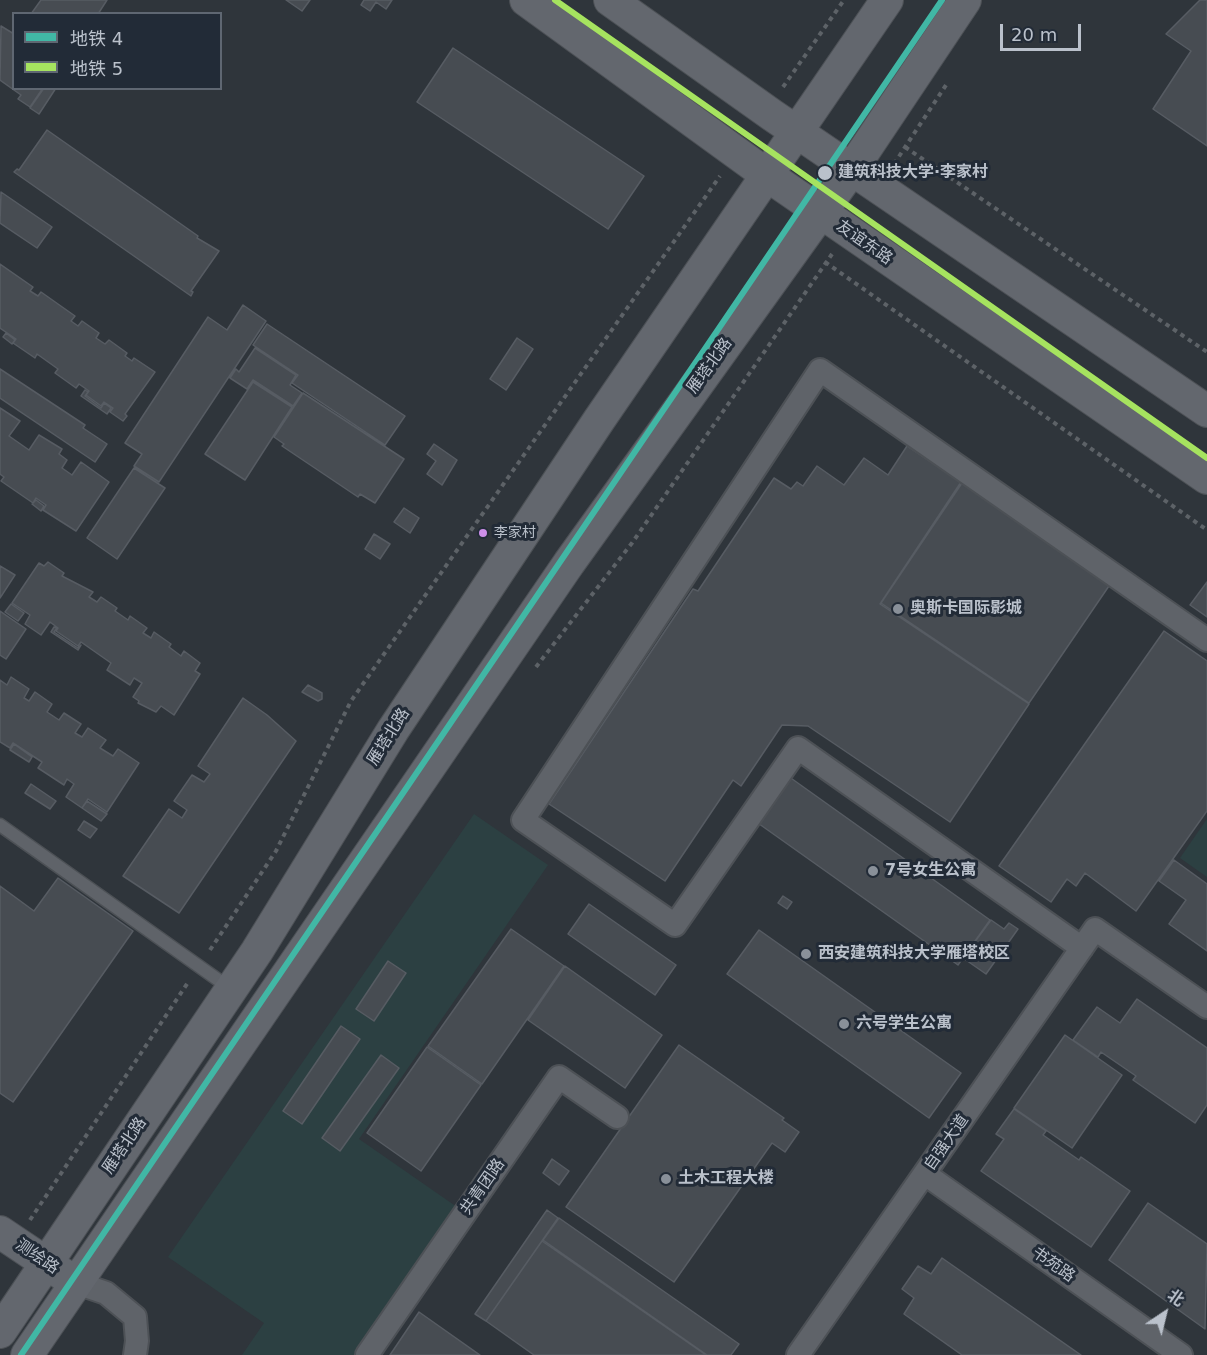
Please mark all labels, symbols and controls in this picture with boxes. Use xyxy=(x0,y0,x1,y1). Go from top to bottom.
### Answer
legend xyxy=(12,12,222,90)
scale bar xyxy=(1003,12,1084,50)
text: 20 m xyxy=(1011,24,1057,45)
text: 地铁 4 xyxy=(70,28,123,49)
text: 地铁 5 xyxy=(70,58,123,79)
place label: 建筑科技大学·李家村 xyxy=(838,163,988,183)
marker: 建筑科技大学·李家村 xyxy=(816,164,834,182)
street label: 友谊东路 xyxy=(832,217,896,269)
street label: 雁塔北路 xyxy=(683,334,737,398)
place label: 李家村 xyxy=(494,525,536,541)
marker: 李家村 xyxy=(477,527,489,539)
place label: 奥斯卡国际影城 xyxy=(910,599,1022,619)
marker: 奥斯卡国际影城 xyxy=(891,602,905,616)
street label: 雁塔北路 xyxy=(364,705,414,769)
place label: 7号女生公寓 xyxy=(885,861,976,881)
marker: 7号女生公寓 xyxy=(866,864,880,878)
place label: 西安建筑科技大学雁塔校区 xyxy=(818,944,1010,964)
marker: 西安建筑科技大学雁塔校区 xyxy=(799,947,813,961)
place label: 六号学生公寓 xyxy=(856,1014,952,1034)
marker: 六号学生公寓 xyxy=(837,1017,851,1031)
street label: 自强大道 xyxy=(921,1111,973,1175)
street label: 雁塔北路 xyxy=(99,1114,151,1178)
street label: 共青团路 xyxy=(457,1155,509,1219)
place label: 土木工程大楼 xyxy=(678,1169,774,1189)
marker: 土木工程大楼 xyxy=(659,1172,673,1186)
street label: 测绘路 xyxy=(12,1236,62,1278)
street label: 书苑路 xyxy=(1028,1243,1078,1287)
north arrow xyxy=(1135,1283,1195,1343)
text: 北 xyxy=(1164,1285,1188,1310)

